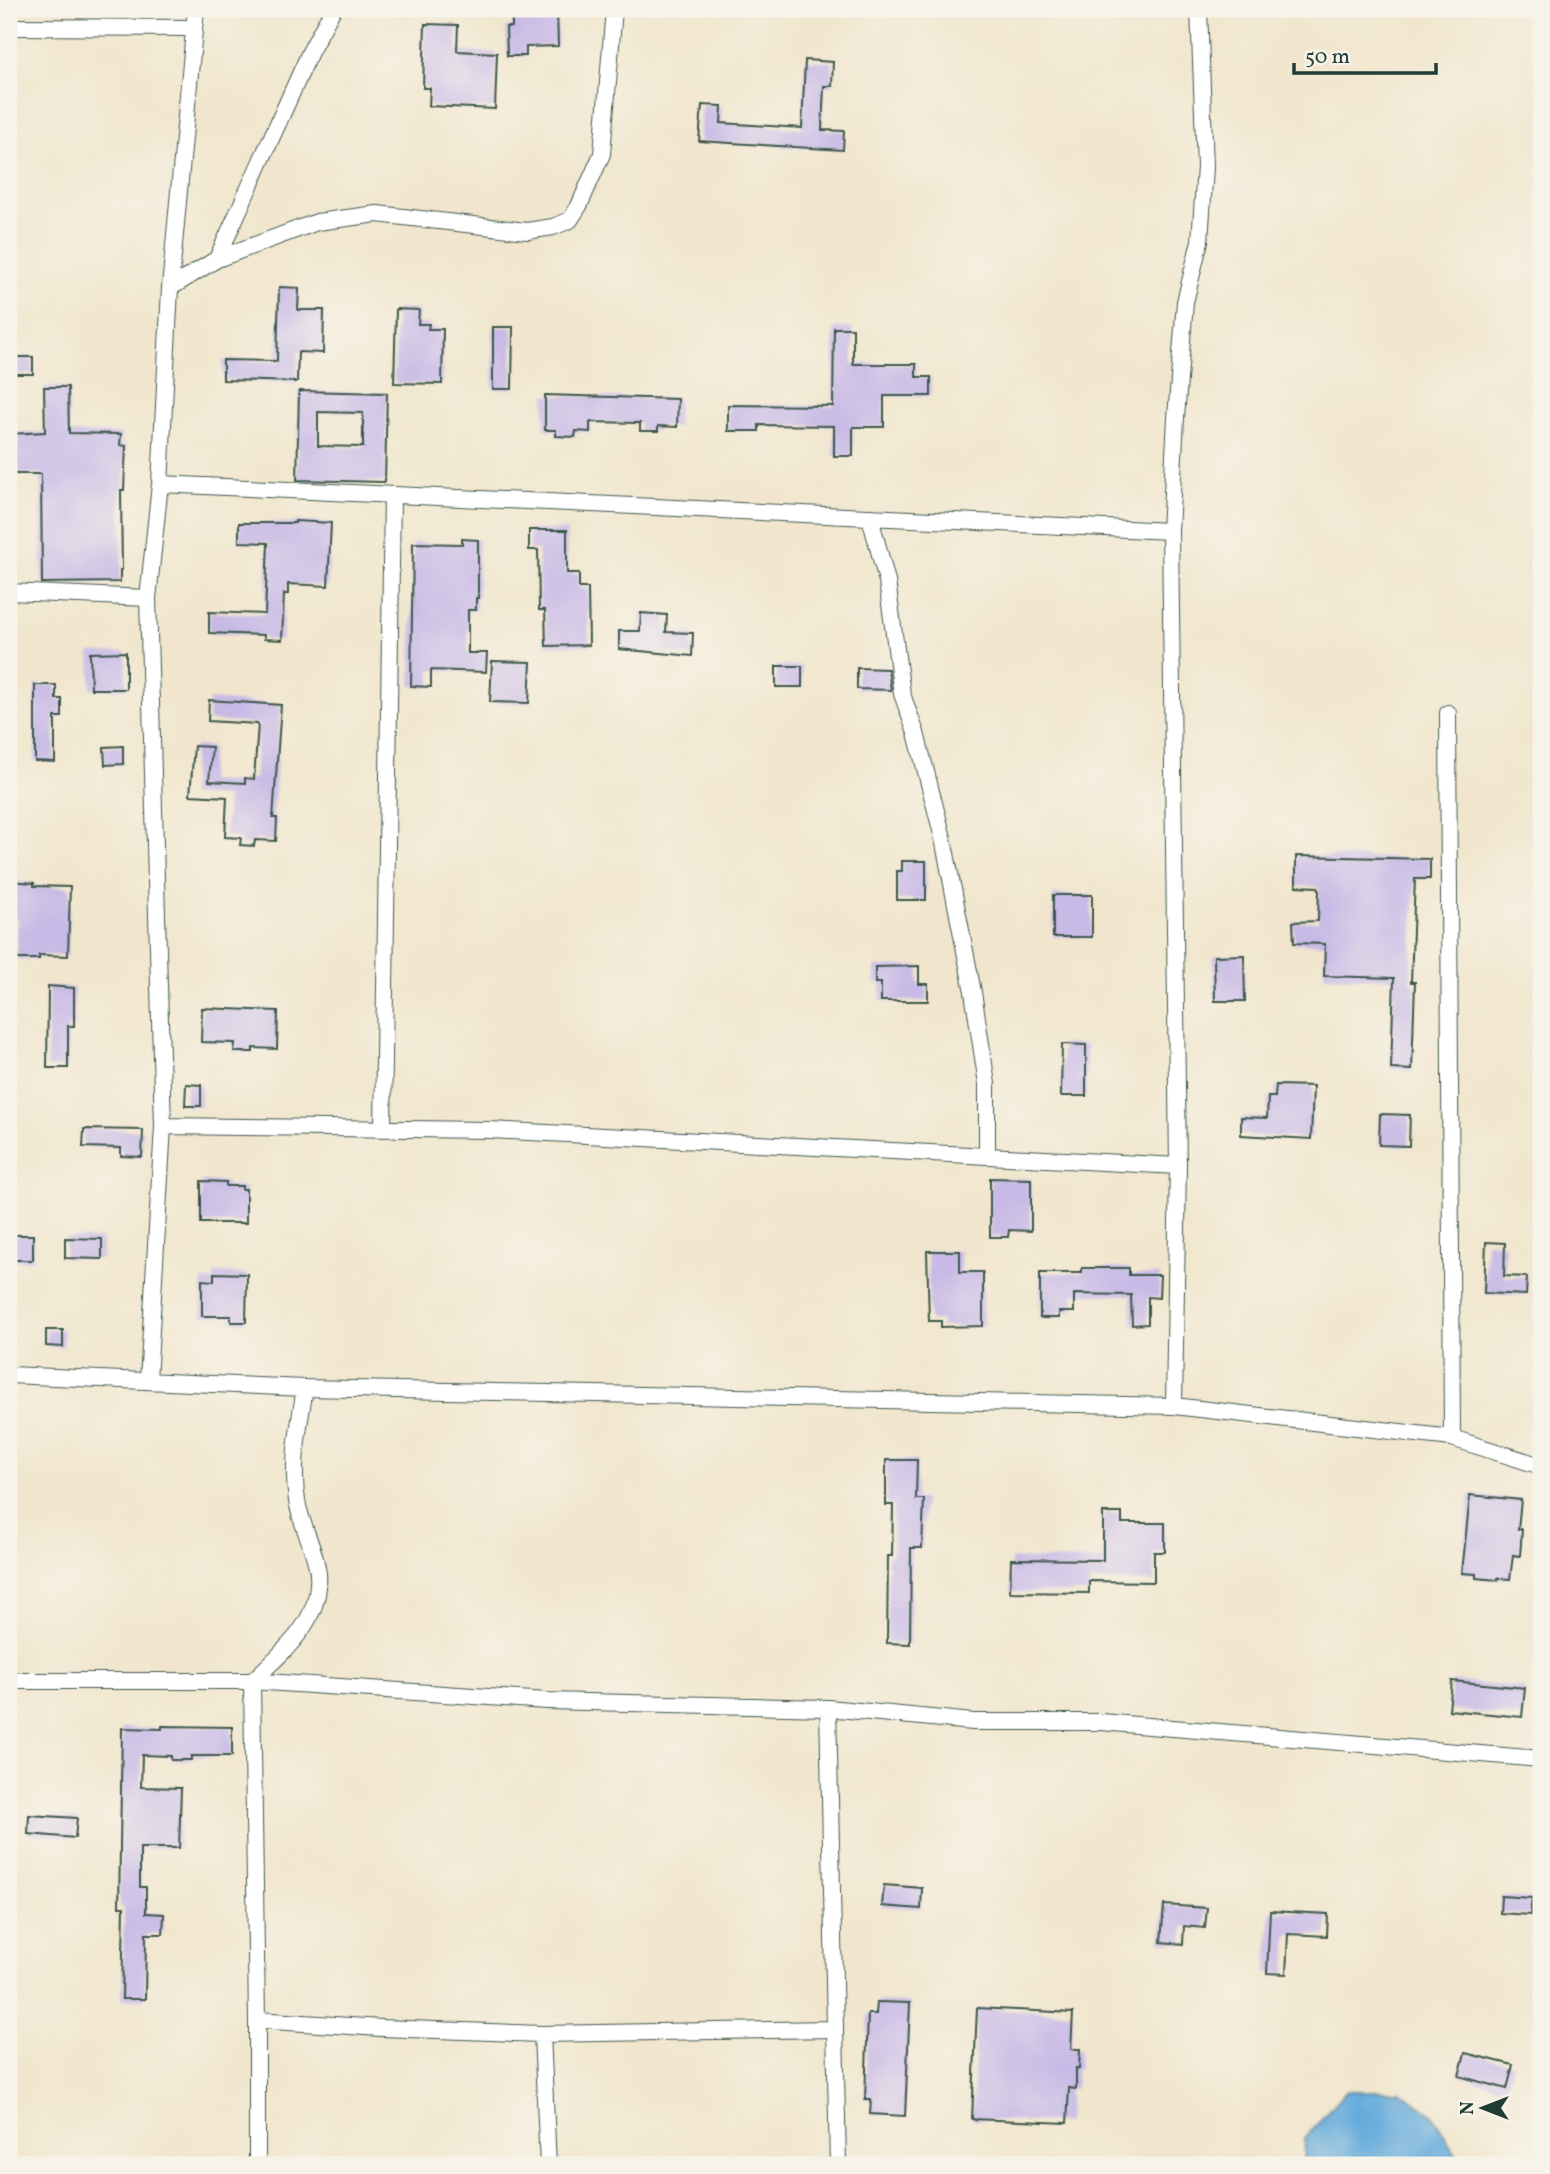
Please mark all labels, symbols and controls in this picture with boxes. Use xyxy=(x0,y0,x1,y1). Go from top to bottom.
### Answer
scale bar xyxy=(1294,32,1436,76)
text: 50 m xyxy=(1305,43,1350,72)
north arrow xyxy=(1448,2072,1518,2142)
text: N xyxy=(1455,2101,1481,2115)

